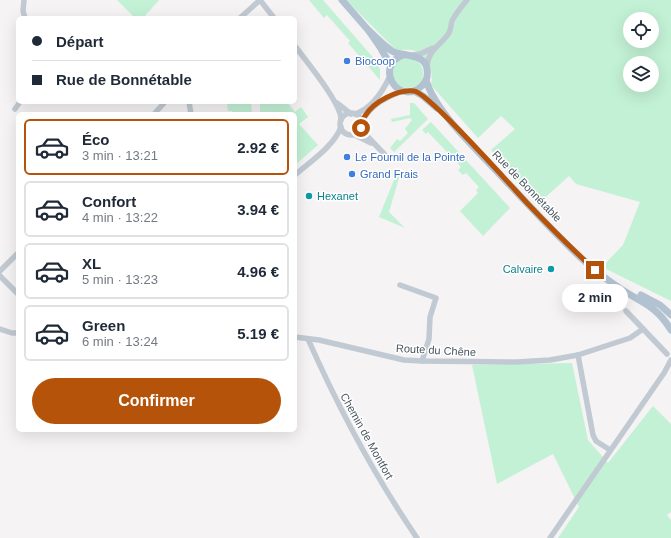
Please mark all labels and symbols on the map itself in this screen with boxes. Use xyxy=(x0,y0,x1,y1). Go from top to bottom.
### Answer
place label: Biocoop xyxy=(355,55,395,67)
marker: Biocoop xyxy=(342,56,352,66)
route start xyxy=(352,119,370,137)
street label: Rue de Bonnétable xyxy=(490,148,564,224)
place label: Le Fournil de la Pointe xyxy=(355,151,465,163)
marker: Le Fournil de la Pointe xyxy=(342,152,352,162)
place label: Grand Frais xyxy=(360,168,419,180)
marker: Grand Frais xyxy=(347,169,357,179)
place label: Hexanet xyxy=(317,190,358,202)
marker: Hexanet xyxy=(304,191,314,201)
route end xyxy=(586,261,604,279)
place label: Calvaire xyxy=(503,263,543,275)
marker: Calvaire xyxy=(546,264,556,274)
callout: 2 min xyxy=(562,284,628,312)
street label: Route du Chêne xyxy=(396,342,476,358)
street label: Chemin de Montfort xyxy=(338,391,396,481)

